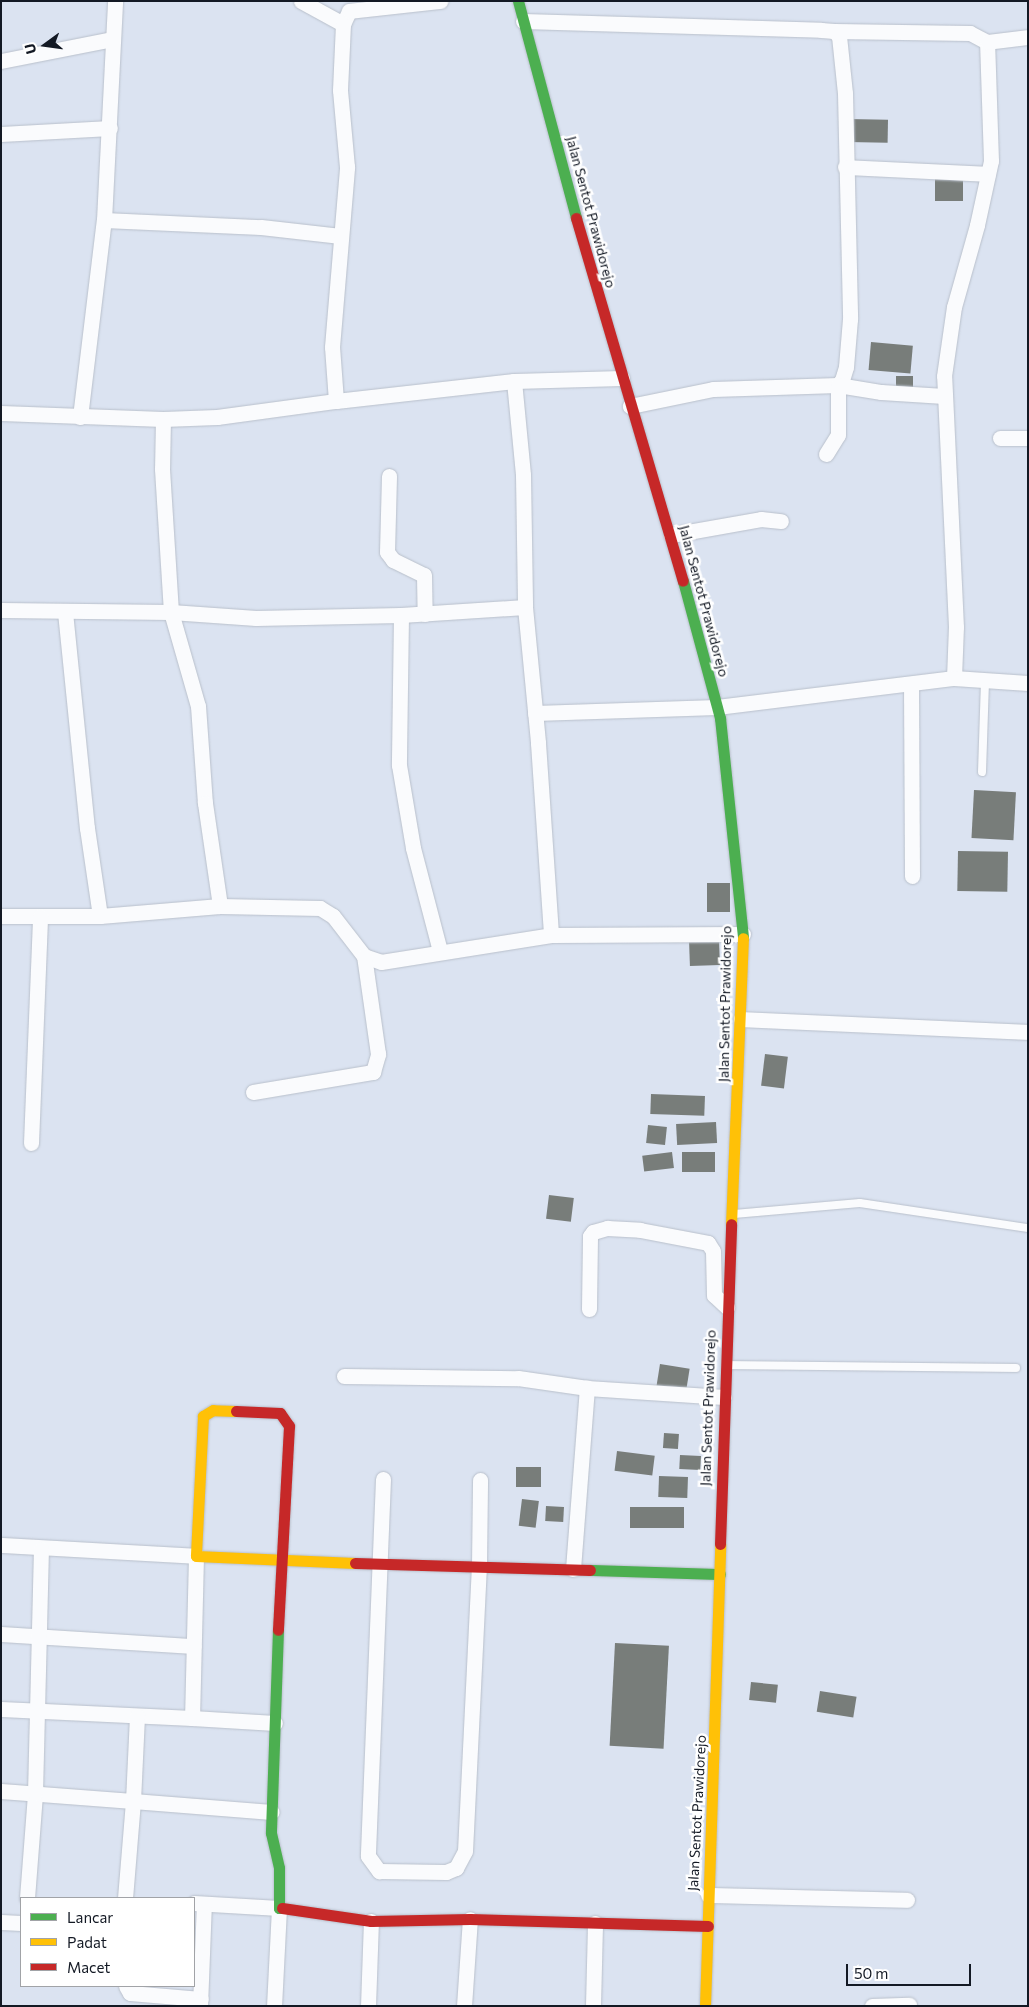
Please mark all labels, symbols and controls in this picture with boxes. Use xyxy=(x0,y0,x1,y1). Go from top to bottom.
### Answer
north arrow xyxy=(20,20,70,70)
text: U xyxy=(20,42,39,56)
street label: Jalan Sentot Prawidorejo xyxy=(563,134,619,290)
street label: Jalan Sentot Prawidorejo xyxy=(676,523,732,679)
street label: Jalan Sentot Prawidorejo xyxy=(715,926,735,1082)
street label: Jalan Sentot Prawidorejo xyxy=(697,1330,719,1486)
street label: Jalan Sentot Prawidorejo xyxy=(685,1735,709,1891)
legend xyxy=(20,1897,195,1987)
text: Lancar xyxy=(67,1908,113,1926)
text: Padat xyxy=(67,1933,107,1951)
scale bar xyxy=(849,1954,974,1986)
text: Macet xyxy=(67,1958,110,1976)
text: 50 m xyxy=(854,1964,888,1982)

